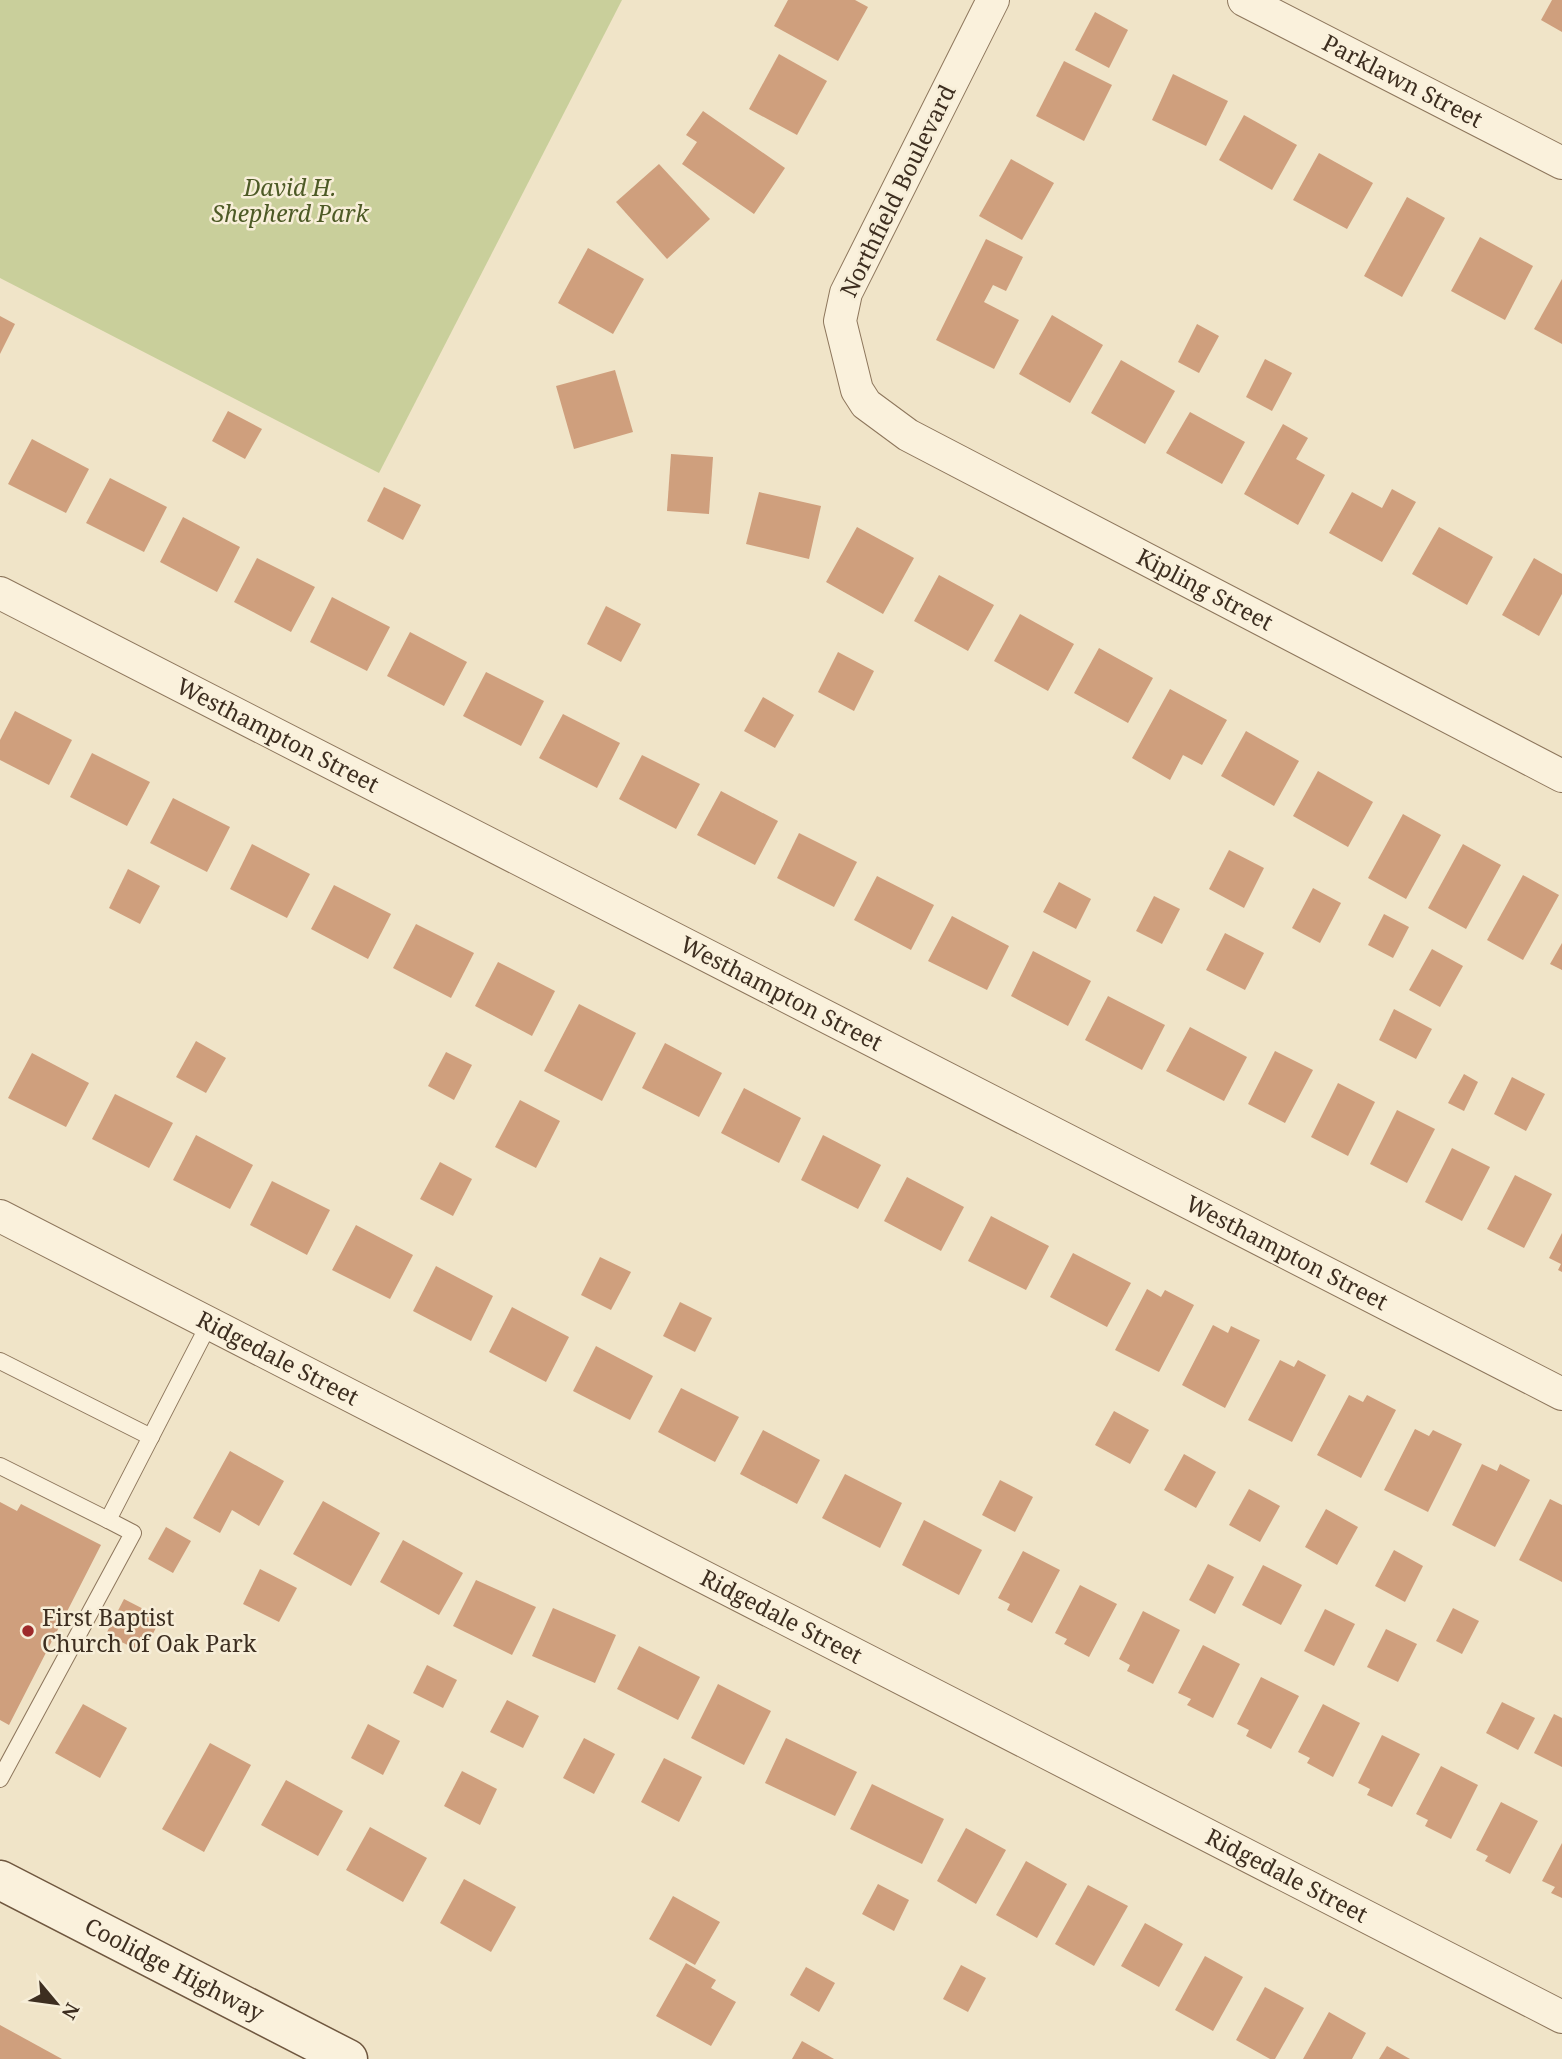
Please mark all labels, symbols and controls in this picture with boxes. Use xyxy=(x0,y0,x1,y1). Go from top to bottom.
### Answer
street label: Parklawn Street xyxy=(1317,26,1489,135)
street label: Northfield Boulevard xyxy=(832,79,962,302)
park label: David H. Shepherd Park xyxy=(211,171,369,229)
street label: Kipling Street xyxy=(1132,540,1279,638)
street label: Westhampton Street xyxy=(171,669,385,800)
street label: Westhampton Street xyxy=(675,928,888,1058)
street label: Westhampton Street xyxy=(1180,1187,1394,1317)
street label: Ridgedale Street xyxy=(192,1303,365,1412)
street label: Ridgedale Street xyxy=(695,1561,868,1671)
place label: First Baptist Church of Oak Park xyxy=(42,1601,257,1659)
marker: First Baptist Church of Oak Park xyxy=(20,1623,36,1639)
street label: Ridgedale Street xyxy=(1201,1820,1374,1930)
street label: Coolidge Highway xyxy=(79,1909,270,2028)
north arrow xyxy=(21,1968,91,2038)
text: N xyxy=(56,1998,86,2024)

